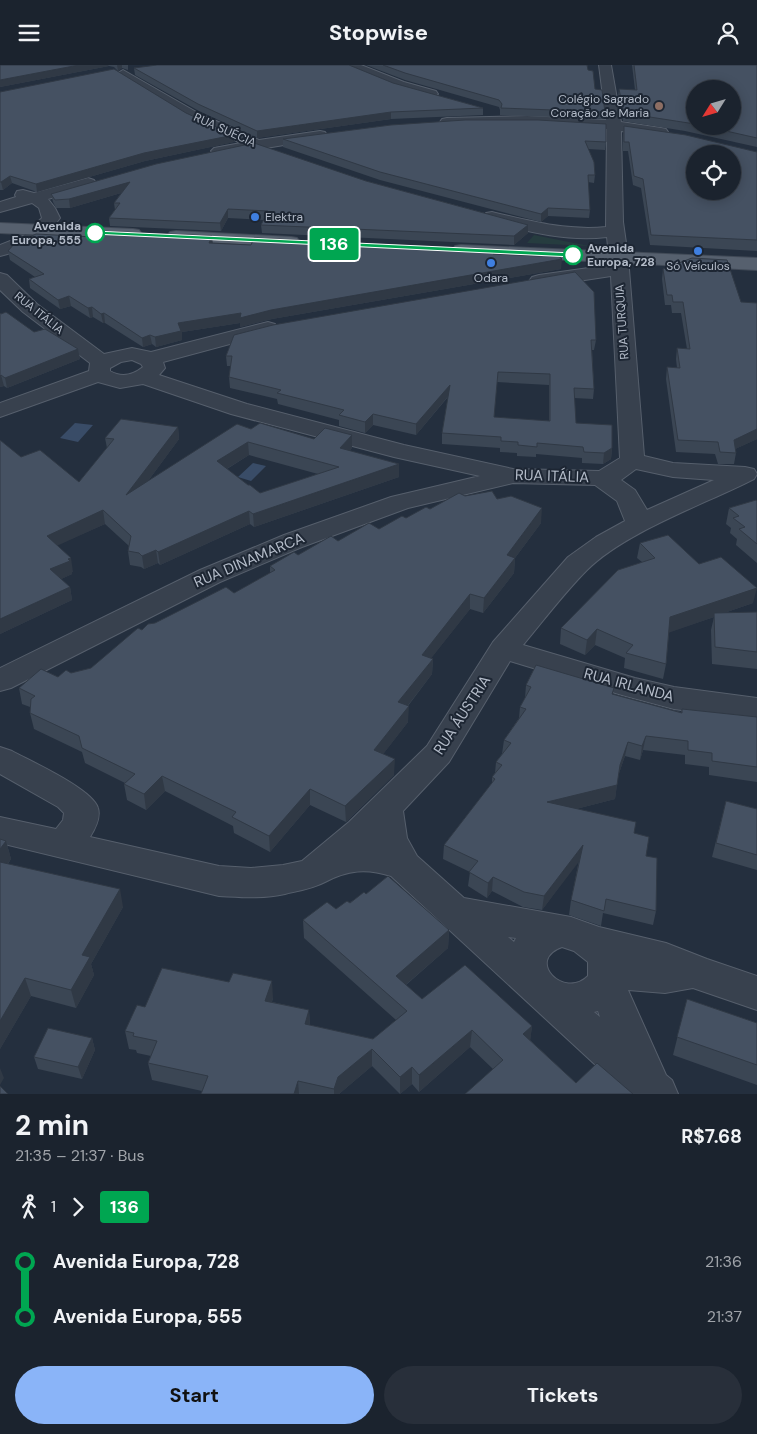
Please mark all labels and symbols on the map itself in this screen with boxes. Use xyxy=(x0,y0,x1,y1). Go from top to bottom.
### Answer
north arrow xyxy=(686,80,741,135)
place label: Colégio Sagrado Coração de Maria xyxy=(551,91,649,121)
marker: Colégio Sagrado Coração de Maria xyxy=(653,100,665,112)
street label: RUA SUÉCIA xyxy=(191,109,259,151)
place label: Elektra xyxy=(265,209,303,225)
marker: Elektra xyxy=(249,211,261,223)
place label: Avenida Europa, 555 xyxy=(11,218,81,248)
marker: Avenida Europa, 555 xyxy=(85,223,105,243)
line badge: 136 xyxy=(305,228,363,260)
place label: Avenida Europa, 728 xyxy=(587,240,655,270)
marker: Avenida Europa, 728 xyxy=(563,245,583,265)
marker: Só Veículos xyxy=(692,245,704,257)
marker: Odara xyxy=(485,257,497,269)
place label: Só Veículos xyxy=(666,258,730,274)
place label: Odara xyxy=(474,270,508,286)
street label: RUA TURQUIA xyxy=(611,284,633,360)
street label: RUA ITÁLIA xyxy=(11,288,67,338)
street label: RUA ITÁLIA xyxy=(515,465,590,487)
street label: RUA DINAMARCA xyxy=(191,528,307,592)
street label: RUA IRLANDA xyxy=(582,663,676,707)
street label: RUA ÁUSTRIA xyxy=(429,671,495,759)

